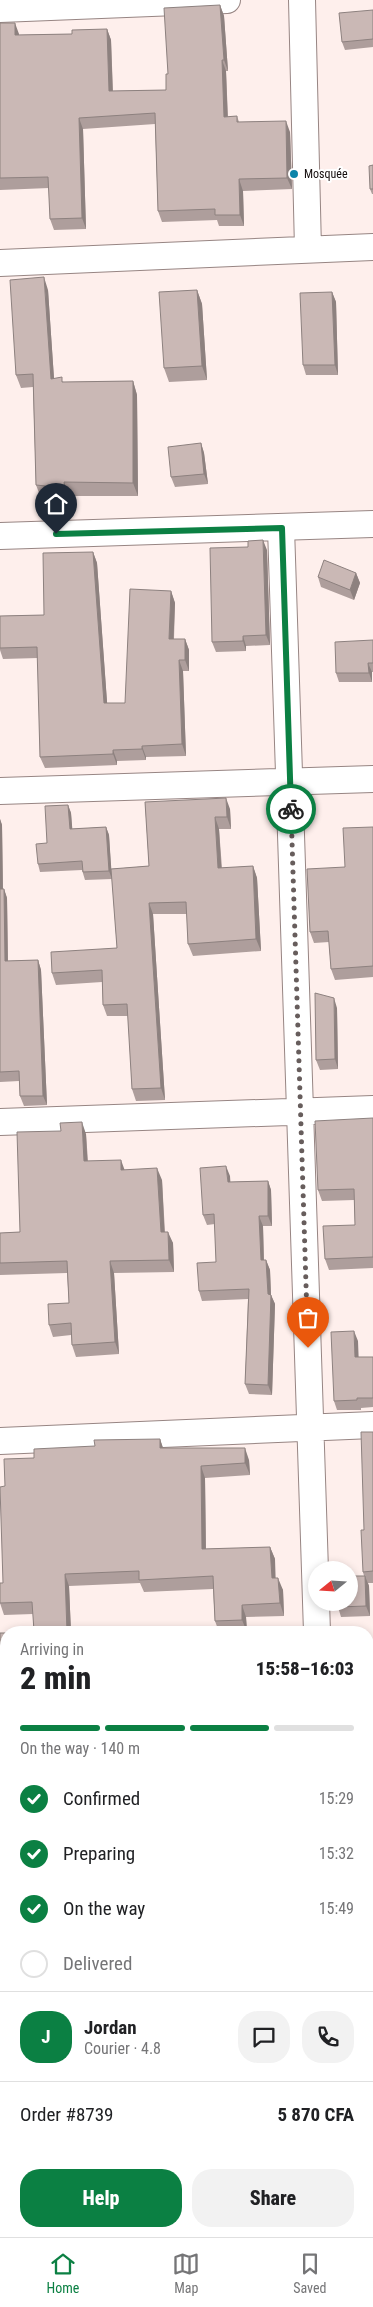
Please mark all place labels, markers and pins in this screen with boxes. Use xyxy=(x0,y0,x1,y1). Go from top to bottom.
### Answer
place label: Mosquée xyxy=(304,167,348,181)
marker: Mosquée xyxy=(288,168,300,180)
pin xyxy=(35,483,77,534)
pin xyxy=(287,1297,329,1348)

